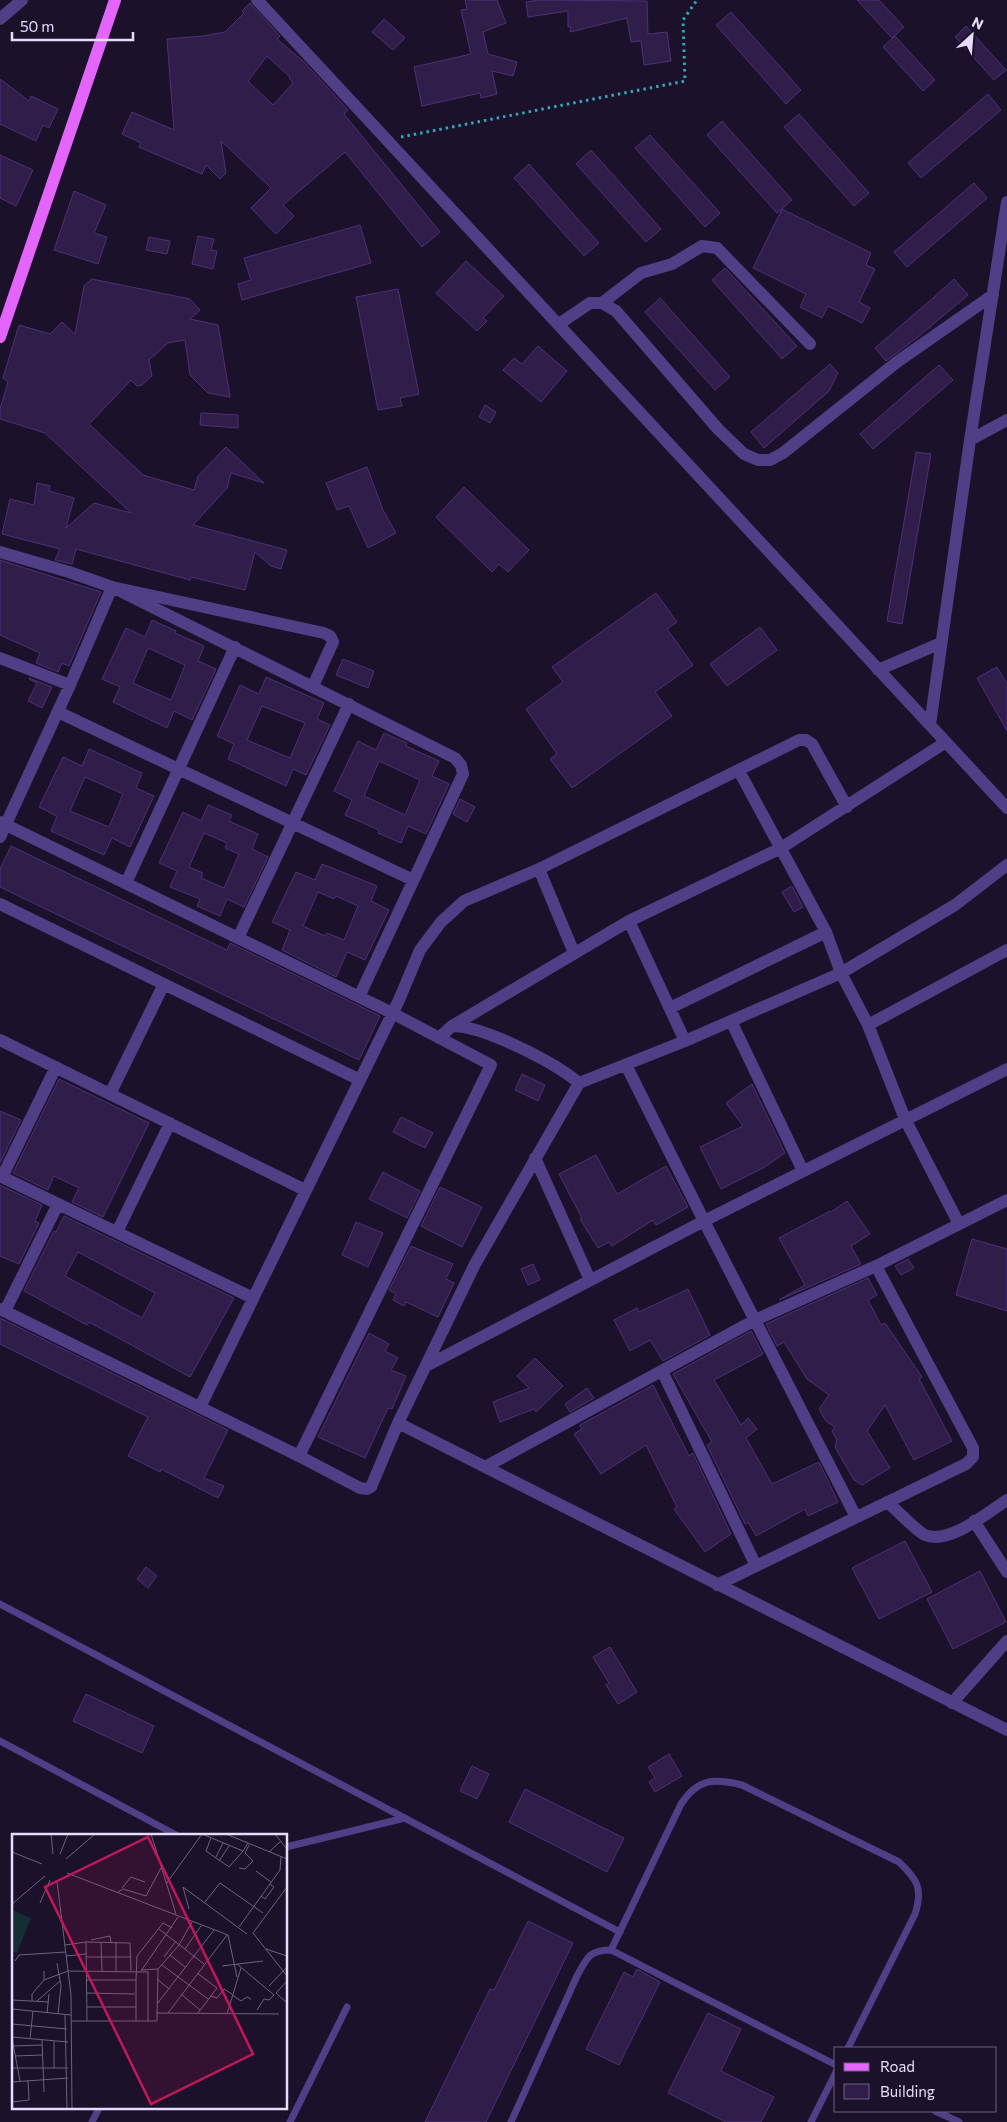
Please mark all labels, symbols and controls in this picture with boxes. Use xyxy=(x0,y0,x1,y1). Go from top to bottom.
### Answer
scale bar xyxy=(12,10,134,42)
north arrow xyxy=(947,10,997,60)
text: N xyxy=(969,13,986,33)
text: 50 m xyxy=(20,17,54,35)
inset map xyxy=(12,1834,288,2110)
legend xyxy=(834,2047,997,2112)
text: Road xyxy=(880,2057,915,2075)
text: Building xyxy=(880,2082,935,2100)

